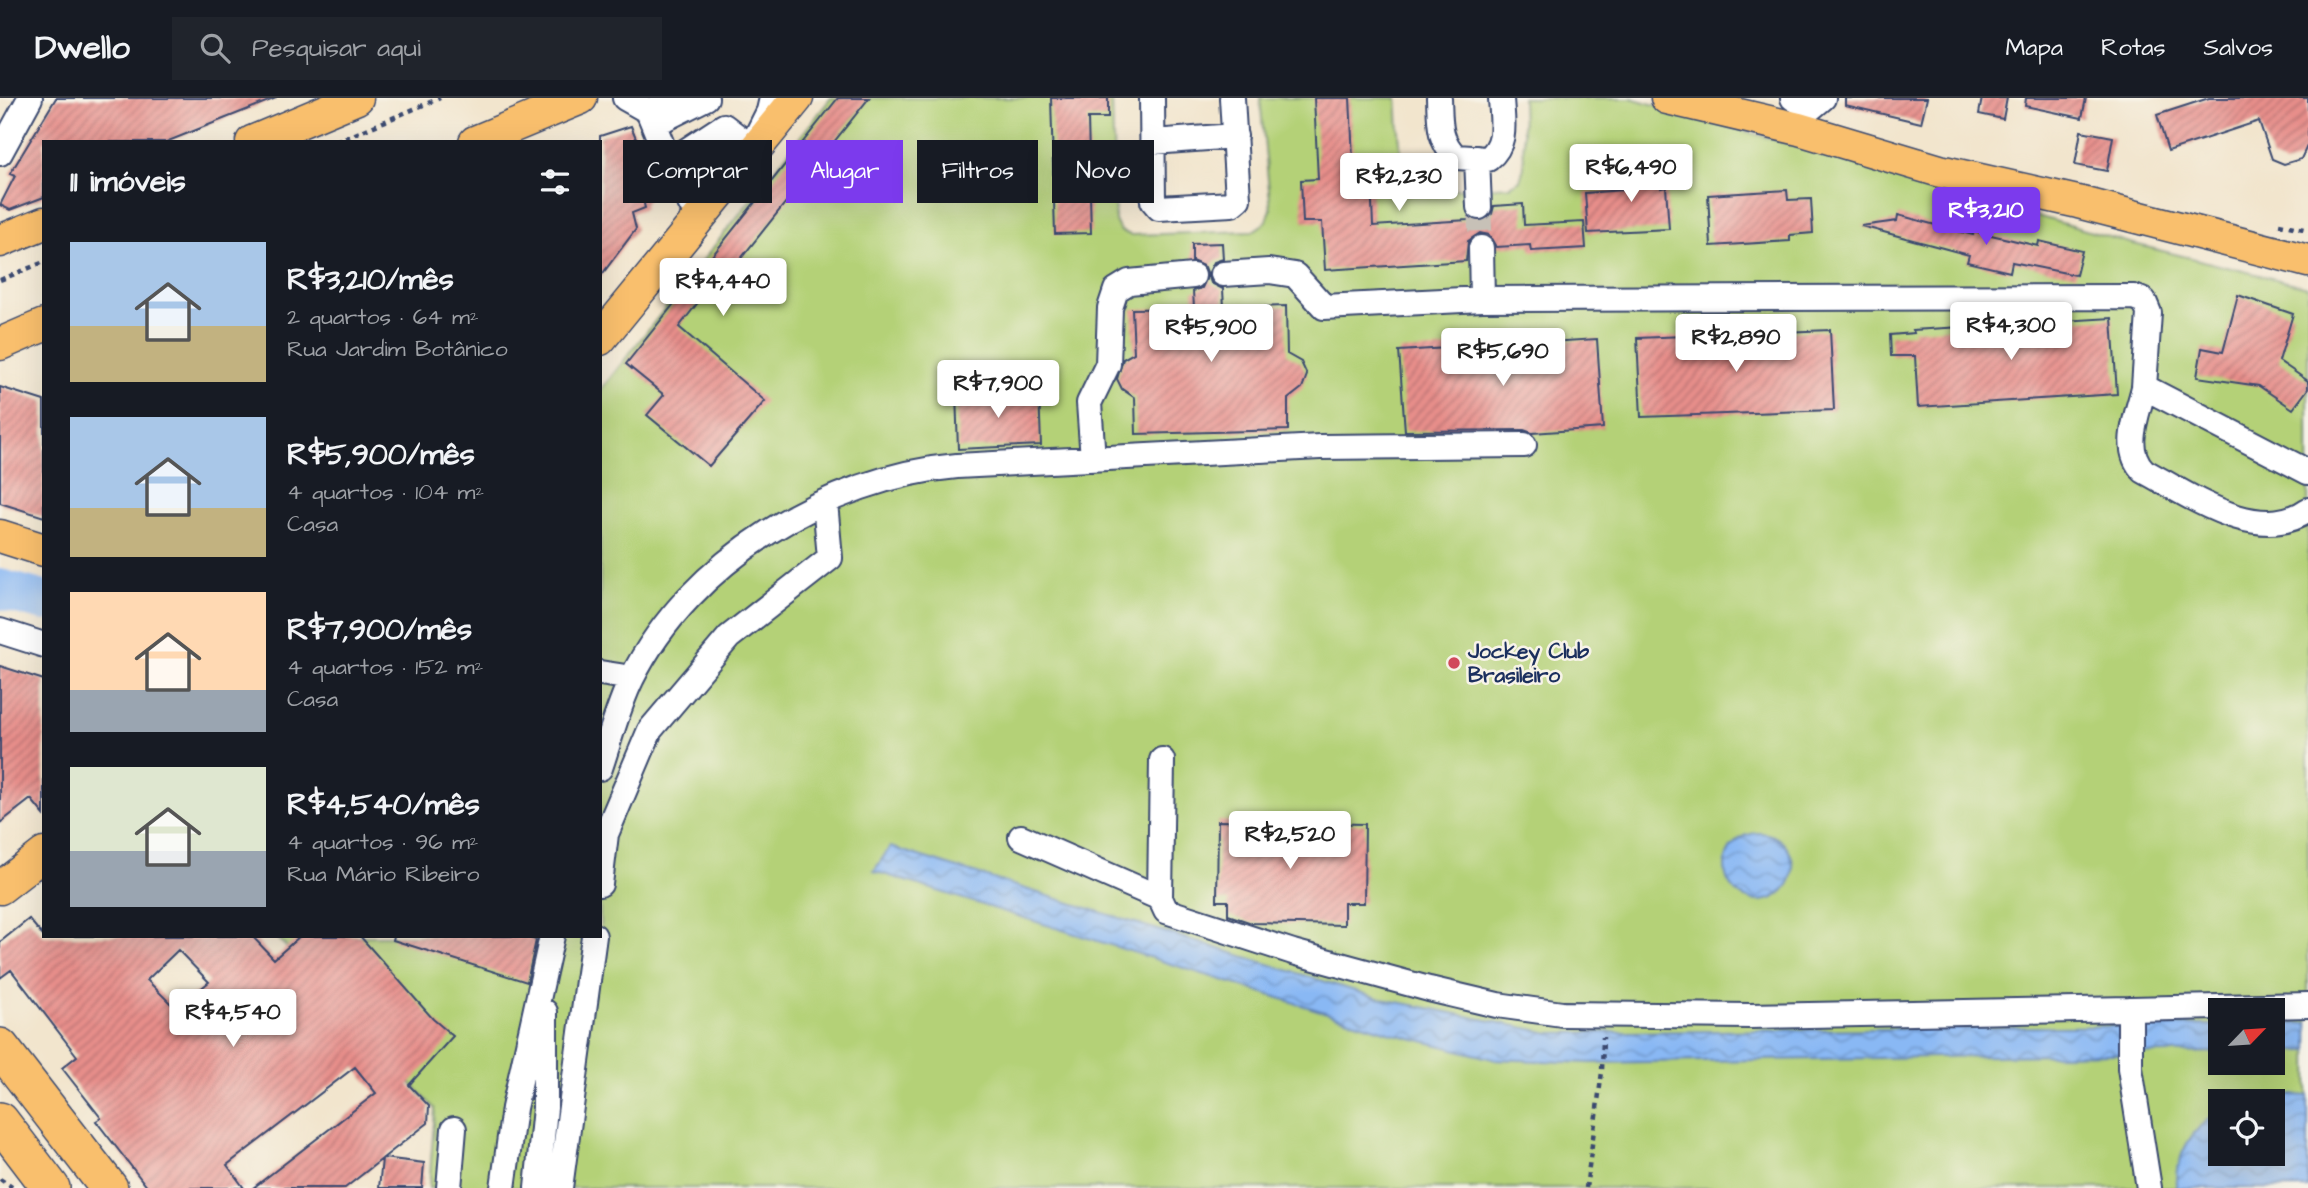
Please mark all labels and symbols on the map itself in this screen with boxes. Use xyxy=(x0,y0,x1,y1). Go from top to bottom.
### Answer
pin: R$6,490 xyxy=(1566,144,1696,204)
pin: R$2,230 xyxy=(1334,153,1464,213)
pin: R$3,210 xyxy=(1921,188,2051,247)
pin: R$4,440 xyxy=(658,258,788,318)
pin: R$4,300 xyxy=(1946,302,2076,362)
pin: R$5,900 xyxy=(1146,304,1276,364)
pin: R$2,890 xyxy=(1671,314,1801,374)
pin: R$5,690 xyxy=(1438,328,1568,388)
pin: R$7,900 xyxy=(933,360,1063,420)
place label: Jockey Club Brasileiro xyxy=(1467,637,1589,690)
marker: Jockey Club Brasileiro xyxy=(1446,655,1462,671)
pin: R$2,520 xyxy=(1225,812,1355,871)
pin: R$4,540 xyxy=(168,990,298,1049)
north arrow xyxy=(2208,998,2286,1074)

